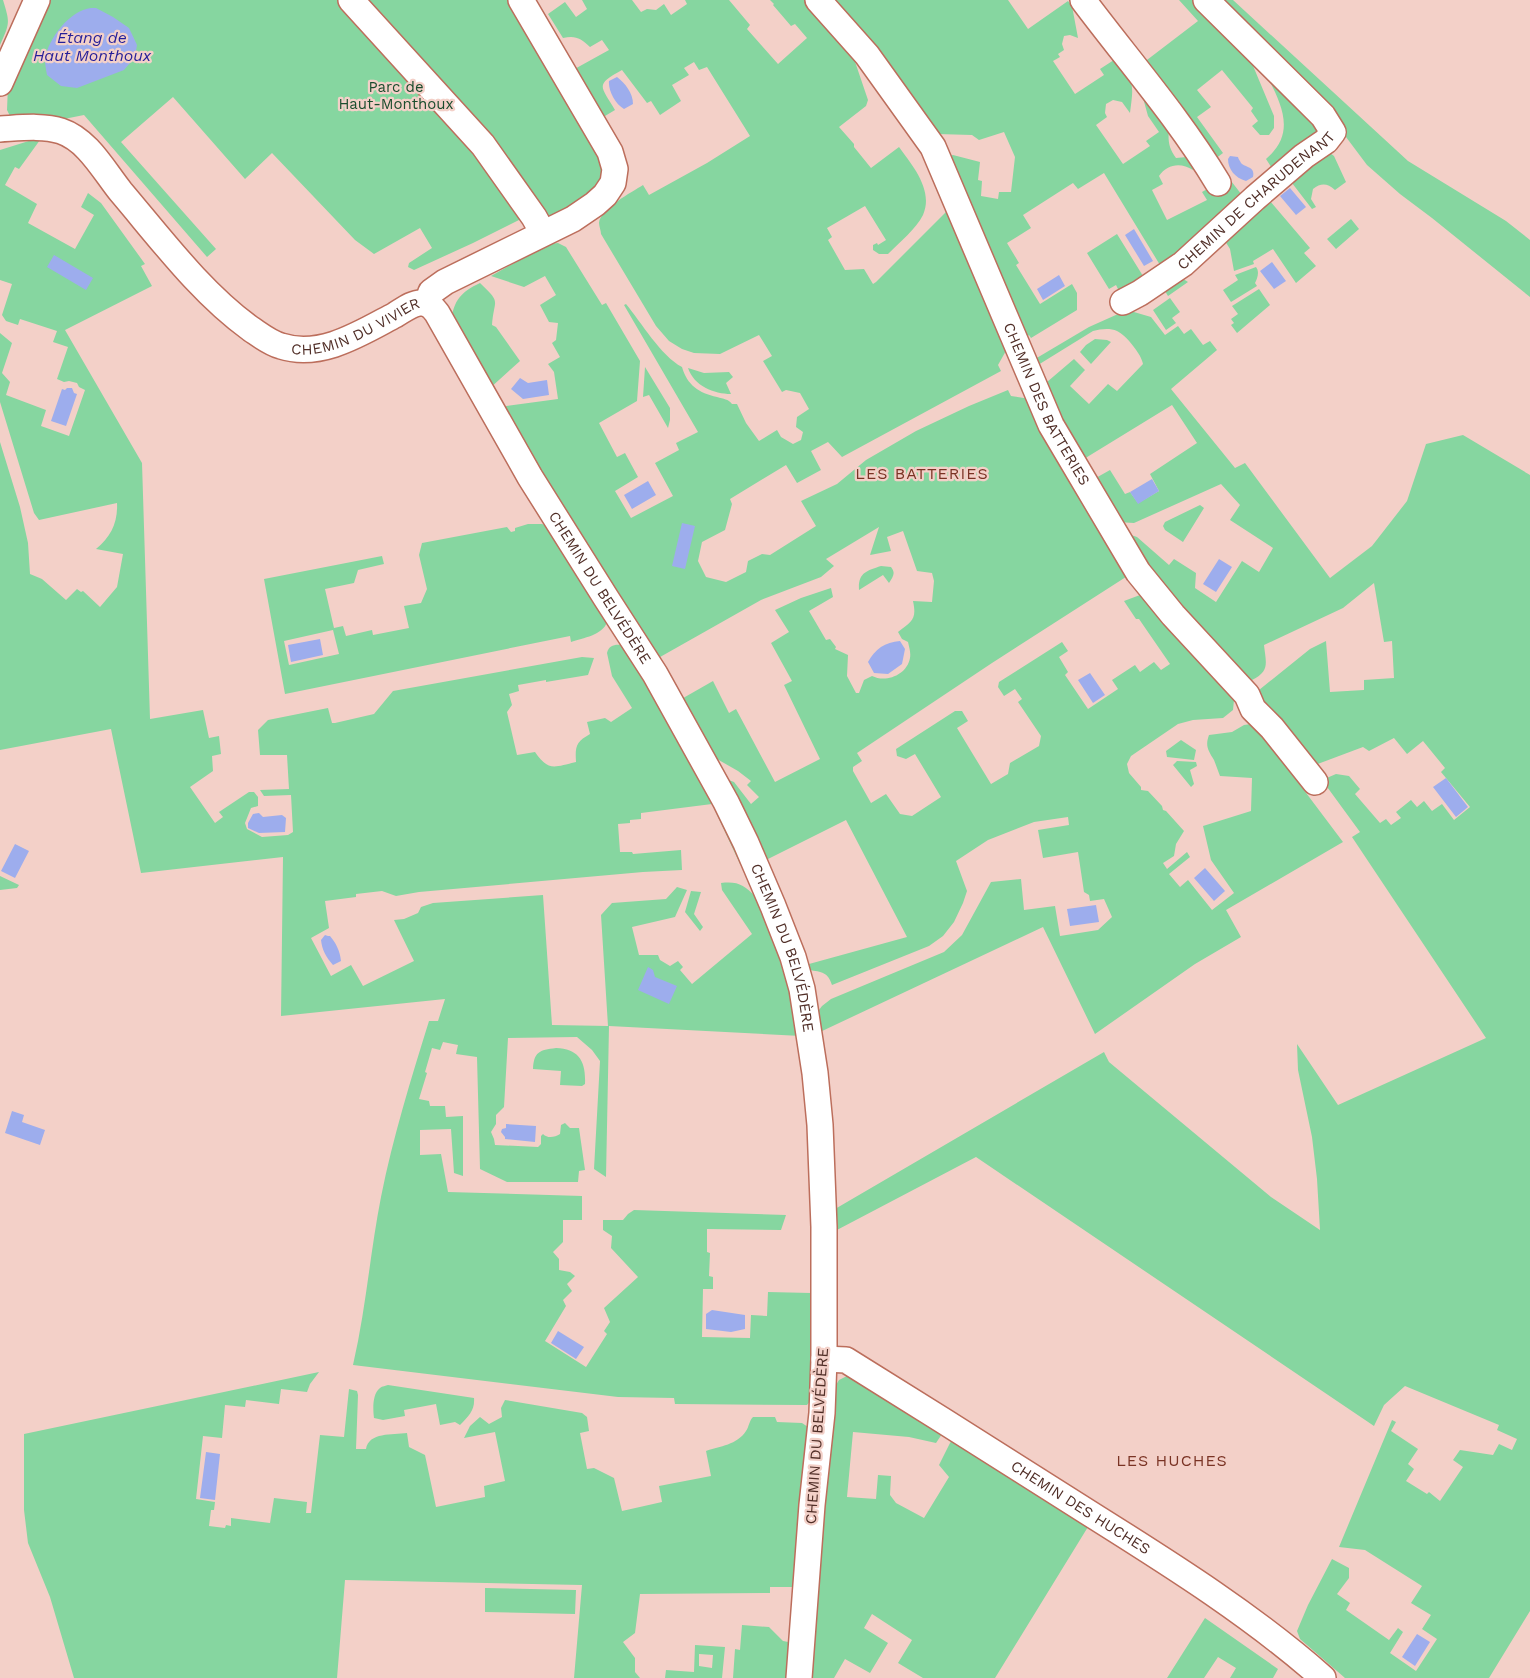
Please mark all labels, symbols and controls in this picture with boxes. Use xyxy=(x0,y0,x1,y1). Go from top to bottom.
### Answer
water label: Étang de Haut Monthoux xyxy=(33,28,152,65)
park label: Parc de Haut-Monthoux xyxy=(338,78,454,113)
street label: CHEMIN DE CHARUDENANT xyxy=(1174,128,1339,274)
street label: CHEMIN DU VIVIER xyxy=(290,294,422,359)
street label: CHEMIN DES BATTERIES xyxy=(1000,320,1094,489)
district label: LES BATTERIES xyxy=(855,464,989,483)
street label: CHEMIN DU BELVÉDÈRE xyxy=(545,508,655,667)
street label: CHEMIN DU BELVÉDÈRE xyxy=(747,861,818,1033)
street label: CHEMIN DU BELVÉDÈRE xyxy=(802,1347,832,1525)
district label: LES HUCHES xyxy=(1116,1451,1228,1470)
street label: CHEMIN DES HUCHES xyxy=(1008,1457,1154,1558)

